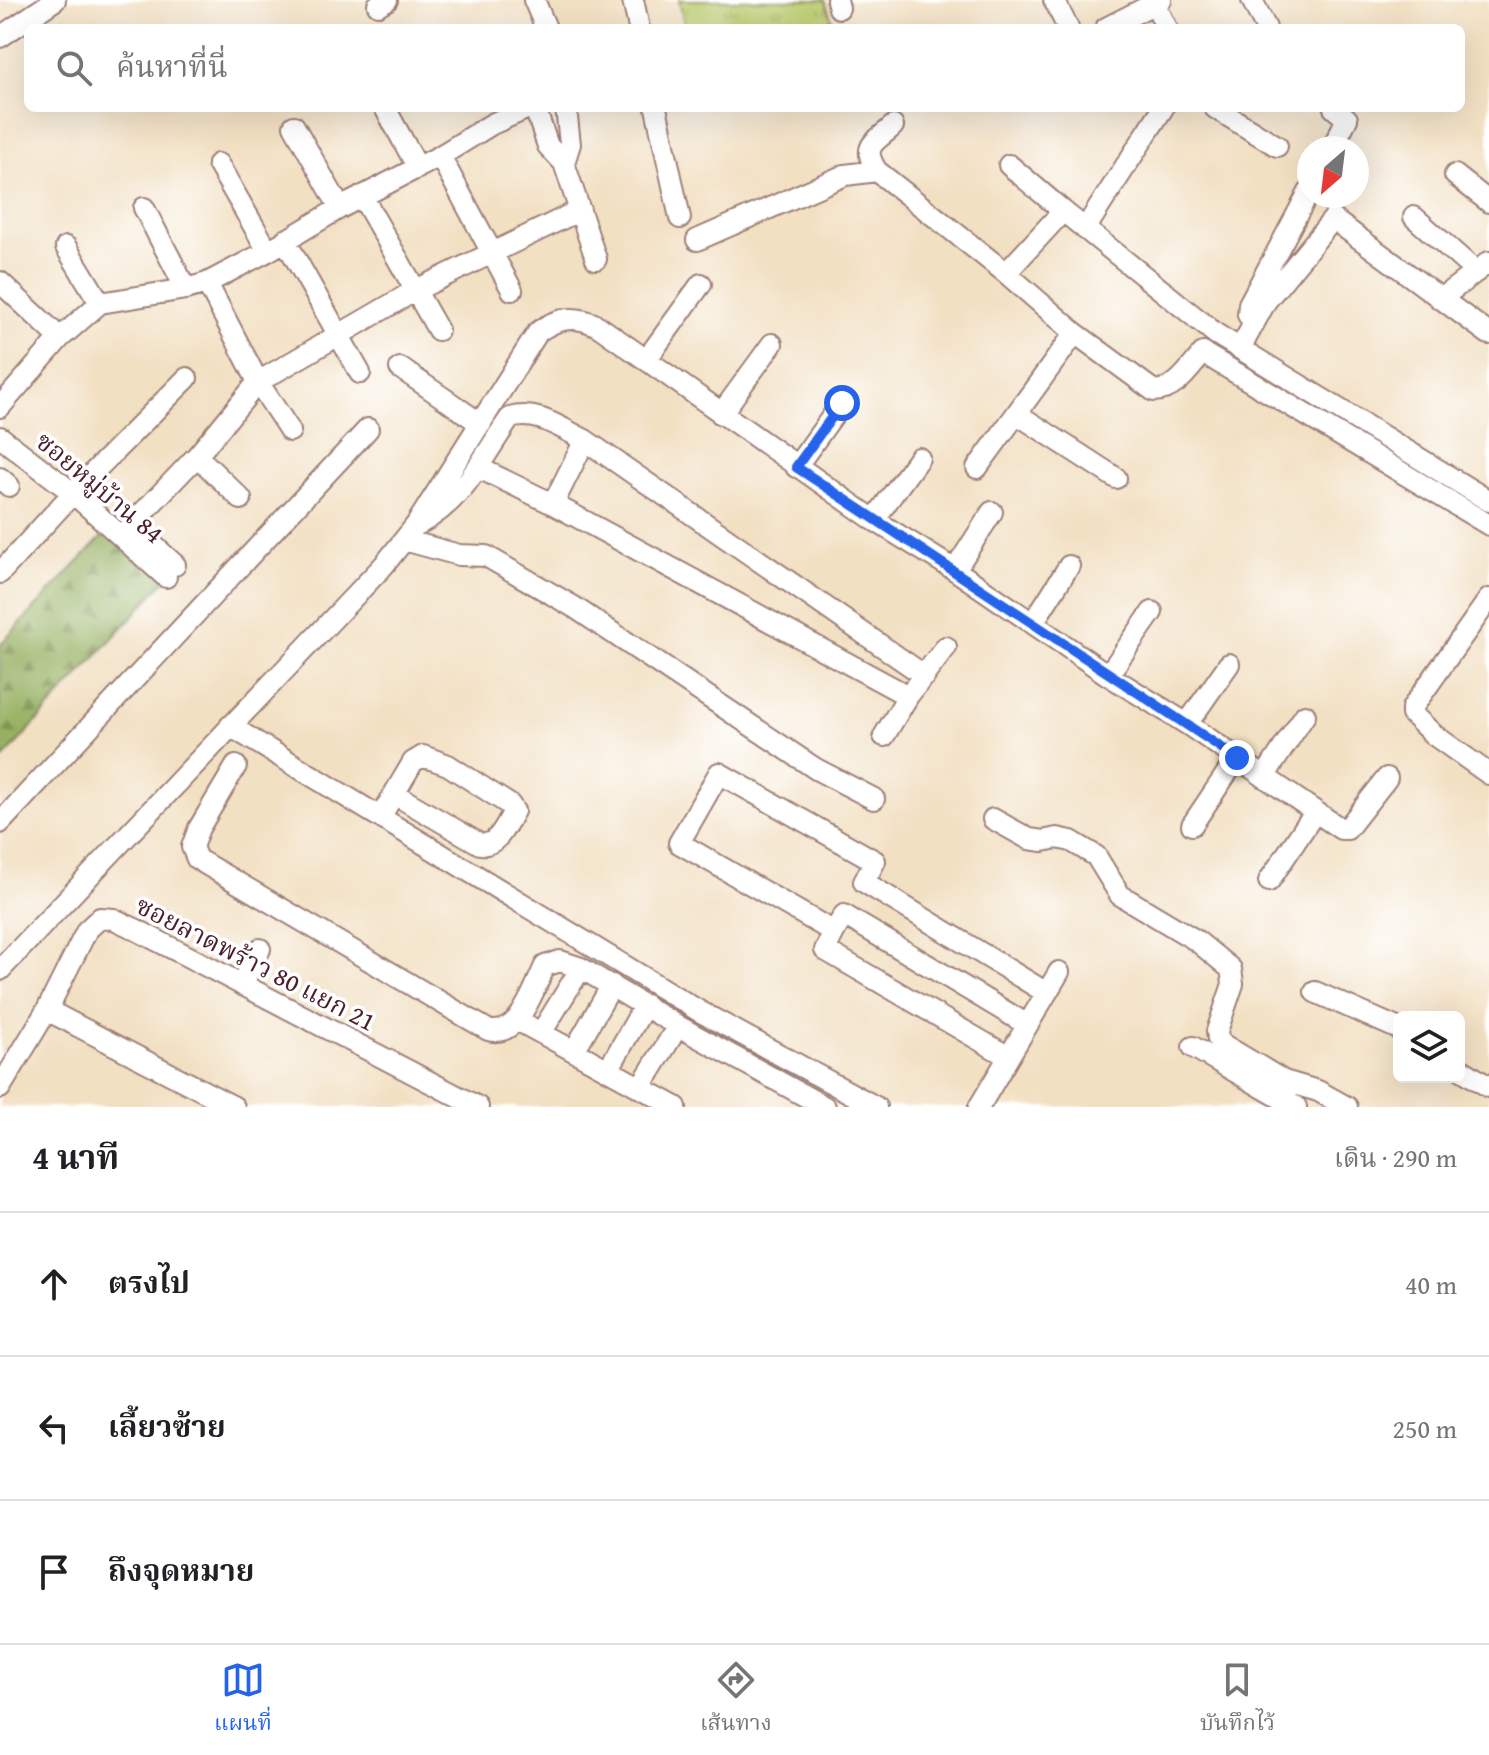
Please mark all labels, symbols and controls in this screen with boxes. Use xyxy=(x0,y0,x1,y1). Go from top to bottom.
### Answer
search box xyxy=(24,24,1465,112)
text: ค้นหาที่นี่ xyxy=(116,44,228,88)
icon: search xyxy=(52,46,96,90)
north arrow xyxy=(1297,136,1369,208)
route start xyxy=(824,385,860,421)
street label: ซอยหมู่บ้าน 84 xyxy=(27,422,173,552)
route end xyxy=(1219,740,1255,776)
street label: ซอยลาดพร้าว 80 แยก 21 xyxy=(129,885,383,1041)
map controls xyxy=(1393,1011,1465,1083)
button: layers xyxy=(1393,1011,1465,1083)
text: 4 นาที xyxy=(32,1132,119,1181)
text: เดิน · 290 m xyxy=(1334,1138,1457,1177)
text: ตรงไป xyxy=(108,1260,190,1304)
icon: ahead xyxy=(32,1262,76,1306)
text: 40 m xyxy=(1405,1265,1457,1304)
text: เลี้ยวซ้าย xyxy=(108,1404,226,1448)
icon: left xyxy=(32,1406,76,1450)
text: 250 m xyxy=(1392,1409,1457,1448)
text: ถึงจุดหมาย xyxy=(108,1548,254,1592)
icon: arrive xyxy=(32,1550,76,1594)
tab: แผนที่ xyxy=(214,1658,272,1742)
tab: เส้นทาง xyxy=(700,1658,772,1742)
tab: บันทึกไว้ xyxy=(1200,1658,1275,1742)

